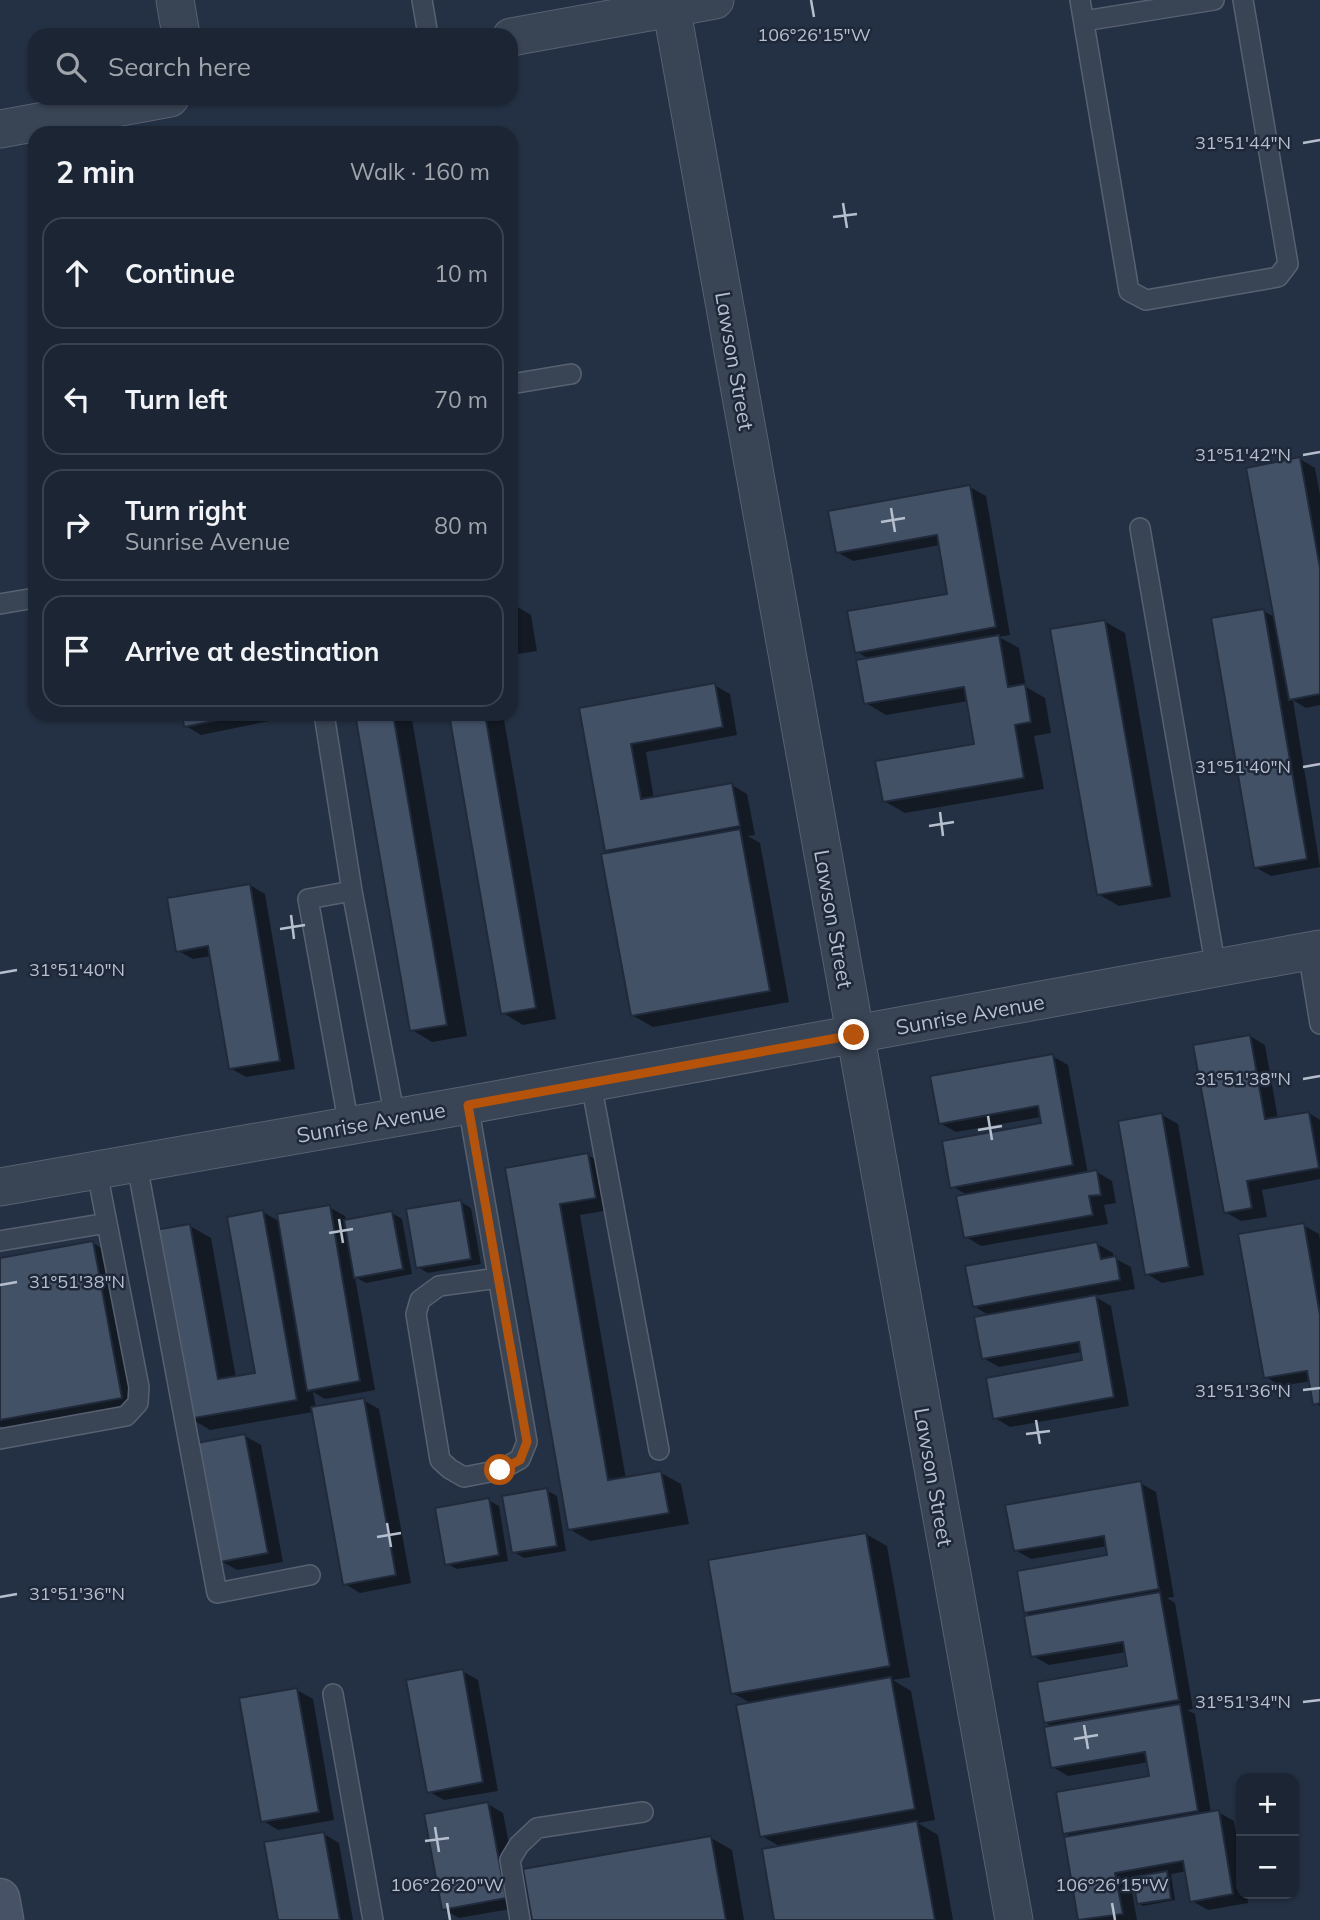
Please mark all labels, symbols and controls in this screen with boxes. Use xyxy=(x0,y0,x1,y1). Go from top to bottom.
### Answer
text: 106°26'15"W xyxy=(757,23,871,46)
search box xyxy=(28,28,518,105)
icon: search xyxy=(52,48,90,86)
text: Search here xyxy=(108,50,251,83)
text: 31°51'44"N xyxy=(1195,131,1291,154)
text: 2 min xyxy=(56,153,135,191)
text: Walk · 160 m xyxy=(350,157,490,186)
icon: ahead xyxy=(58,254,96,292)
text: Continue xyxy=(125,257,235,290)
text: 10 m xyxy=(434,259,488,288)
street label: Lawson Street xyxy=(710,290,760,432)
icon: left xyxy=(58,380,96,418)
text: Turn left xyxy=(125,383,227,416)
text: 70 m xyxy=(434,385,488,414)
text: 31°51'42"N xyxy=(1195,443,1291,466)
text: Turn right xyxy=(125,494,246,527)
icon: right xyxy=(58,506,96,544)
text: 80 m xyxy=(434,511,488,540)
text: Sunrise Avenue xyxy=(125,527,290,556)
icon: arrive xyxy=(58,632,96,670)
text: Arrive at destination xyxy=(125,635,380,668)
text: 31°51'40"N xyxy=(1195,755,1291,778)
street label: Lawson Street xyxy=(809,848,859,990)
text: 31°51'40"N xyxy=(29,958,125,981)
street label: Sunrise Avenue xyxy=(894,988,1046,1040)
route end xyxy=(838,1019,869,1050)
text: 31°51'38"N xyxy=(1195,1067,1291,1090)
street label: Sunrise Avenue xyxy=(295,1096,447,1148)
text: 31°51'38"N xyxy=(29,1270,125,1293)
text: 31°51'36"N xyxy=(1195,1379,1291,1402)
street label: Lawson Street xyxy=(909,1406,959,1548)
route start xyxy=(484,1454,515,1485)
text: 31°51'36"N xyxy=(29,1582,125,1605)
text: 31°51'34"N xyxy=(1195,1690,1291,1713)
map controls xyxy=(1236,1773,1299,1899)
button: + xyxy=(1236,1773,1299,1836)
button: − xyxy=(1236,1836,1299,1899)
text: 106°26'20"W xyxy=(390,1873,504,1896)
text: 106°26'15"W xyxy=(1055,1873,1169,1896)

